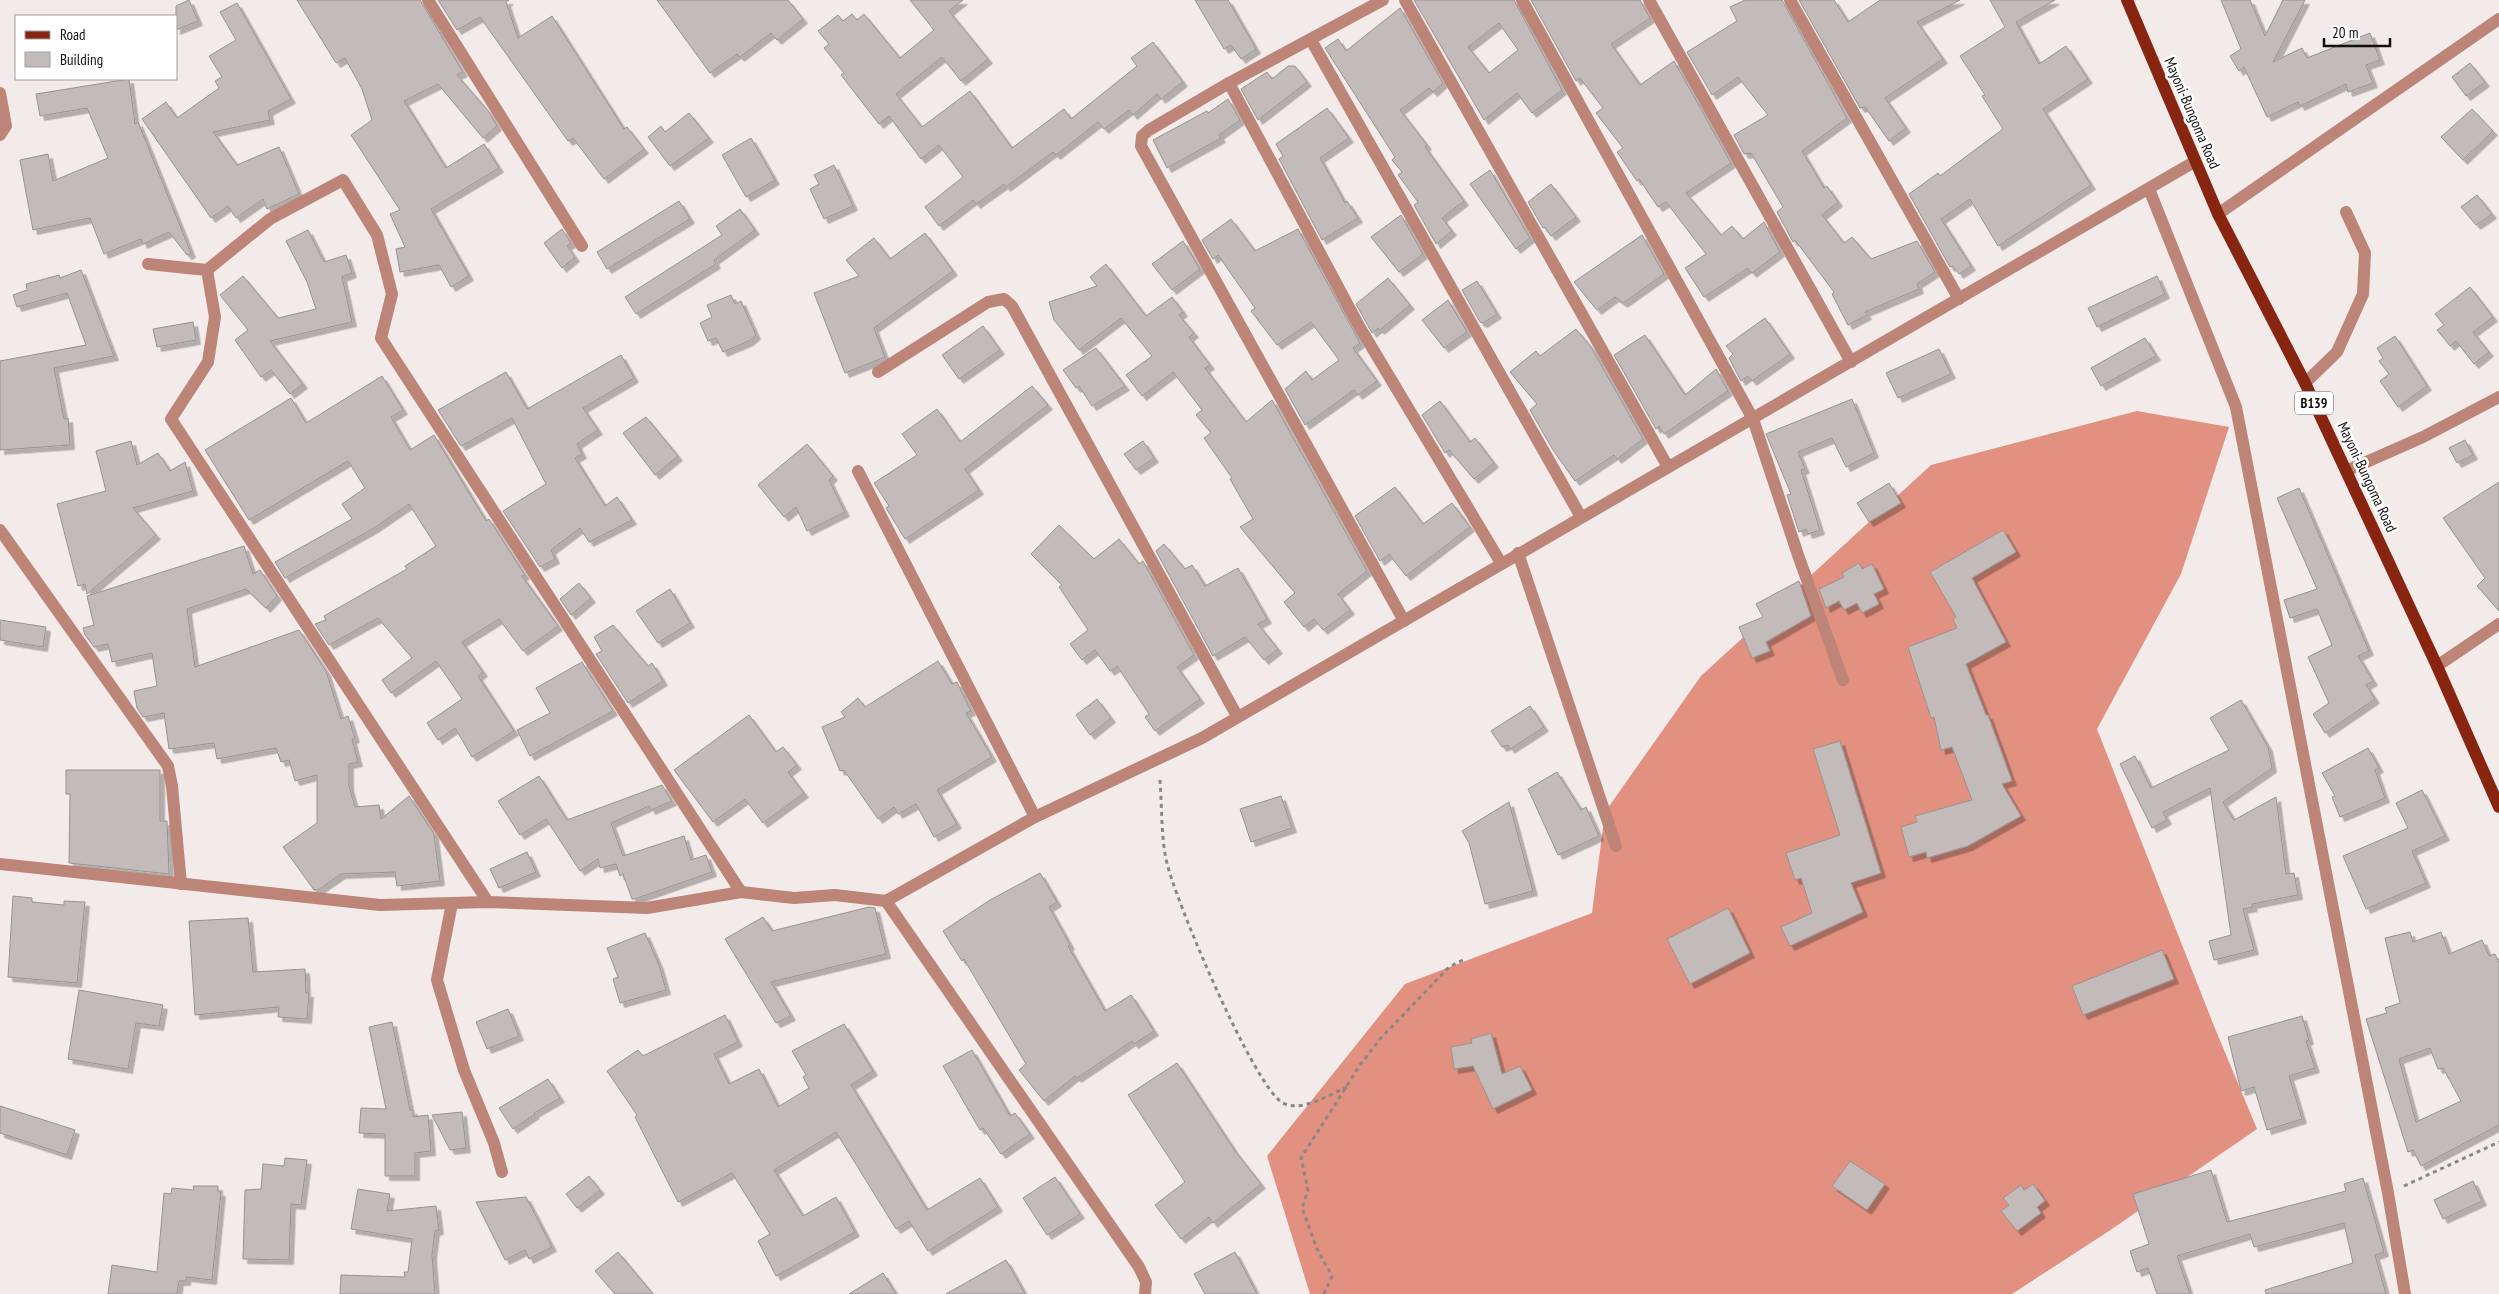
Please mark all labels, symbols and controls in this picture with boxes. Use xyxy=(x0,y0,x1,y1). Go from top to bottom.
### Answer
legend xyxy=(15,15,178,80)
scale bar xyxy=(2324,15,2390,47)
text: 20 m xyxy=(2332,23,2358,42)
text: Road xyxy=(60,25,86,44)
text: Building xyxy=(60,50,103,69)
street label: Mayoni-Bungoma Road xyxy=(2160,54,2225,172)
road number: B139 xyxy=(2295,392,2333,414)
street label: Mayoni-Bungoma Road xyxy=(2334,419,2401,535)

